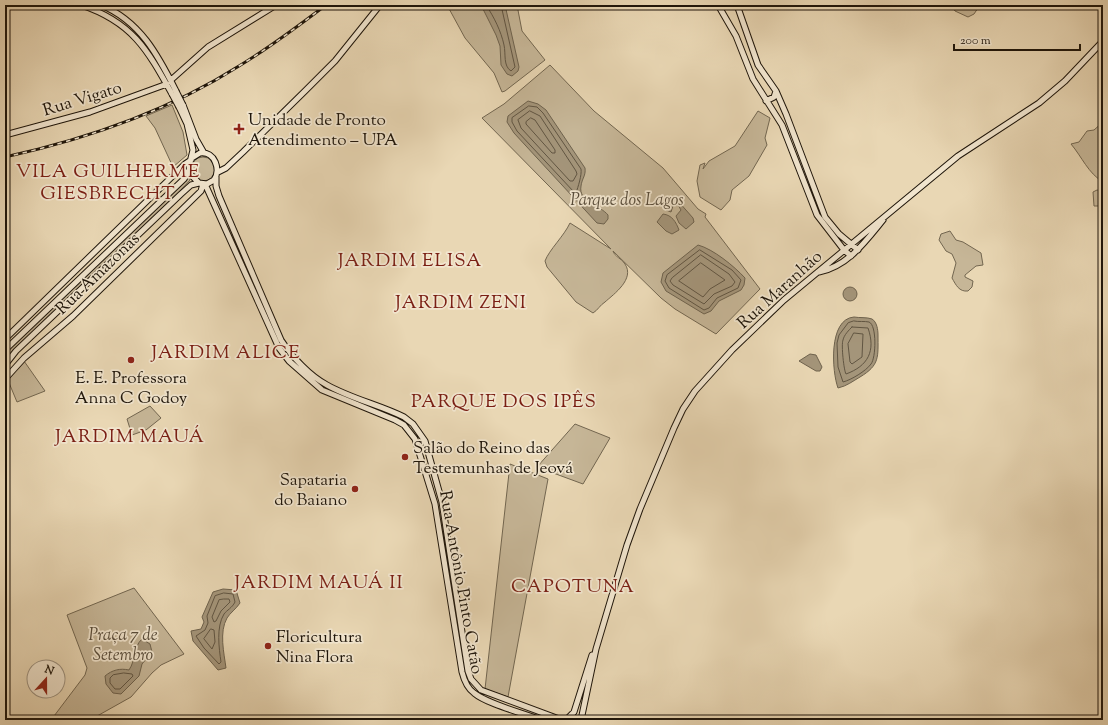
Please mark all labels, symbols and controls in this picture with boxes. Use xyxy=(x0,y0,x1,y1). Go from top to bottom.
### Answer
scale bar xyxy=(954,26,1080,52)
text: 200 m xyxy=(960,32,991,50)
street label: Rua Vigato xyxy=(40,77,125,123)
place label: Unidade de Pronto Atendimento – UPA xyxy=(248,109,398,153)
marker: Unidade de Pronto Atendimento – UPA xyxy=(233,123,245,135)
district label: VILA GUILHERME GIESBRECHT xyxy=(16,159,200,208)
park label: Parque dos Lagos xyxy=(570,189,684,213)
street label: Rua Amazonas xyxy=(51,228,146,321)
street label: Rua Maranhão xyxy=(732,246,828,335)
district label: JARDIM ELISA xyxy=(337,248,482,275)
district label: JARDIM ZENI xyxy=(394,290,527,317)
district label: JARDIM ALICE xyxy=(150,340,301,367)
marker: E. E. Professora Anna C Godoy xyxy=(126,355,136,365)
place label: E. E. Professora Anna C Godoy xyxy=(75,367,188,411)
district label: PARQUE DOS IPÊS xyxy=(411,389,597,416)
district label: JARDIM MAUÁ xyxy=(54,424,205,451)
place label: Salão do Reino das Testemunhas de Jeová xyxy=(413,437,573,481)
marker: Salão do Reino das Testemunhas de Jeová xyxy=(400,452,410,462)
place label: Sapataria do Baiano xyxy=(274,469,347,513)
marker: Sapataria do Baiano xyxy=(350,484,360,494)
street label: Rua Antônio Pinto Catão xyxy=(432,489,488,676)
district label: JARDIM MAUÁ II xyxy=(233,570,404,597)
district label: CAPOTUNA xyxy=(511,574,635,601)
park label: Praça 7 de Setembro xyxy=(88,624,158,668)
place label: Floricultura Nina Flora xyxy=(276,626,362,670)
marker: Floricultura Nina Flora xyxy=(263,641,273,651)
north arrow xyxy=(26,659,66,699)
text: N xyxy=(41,661,56,680)

